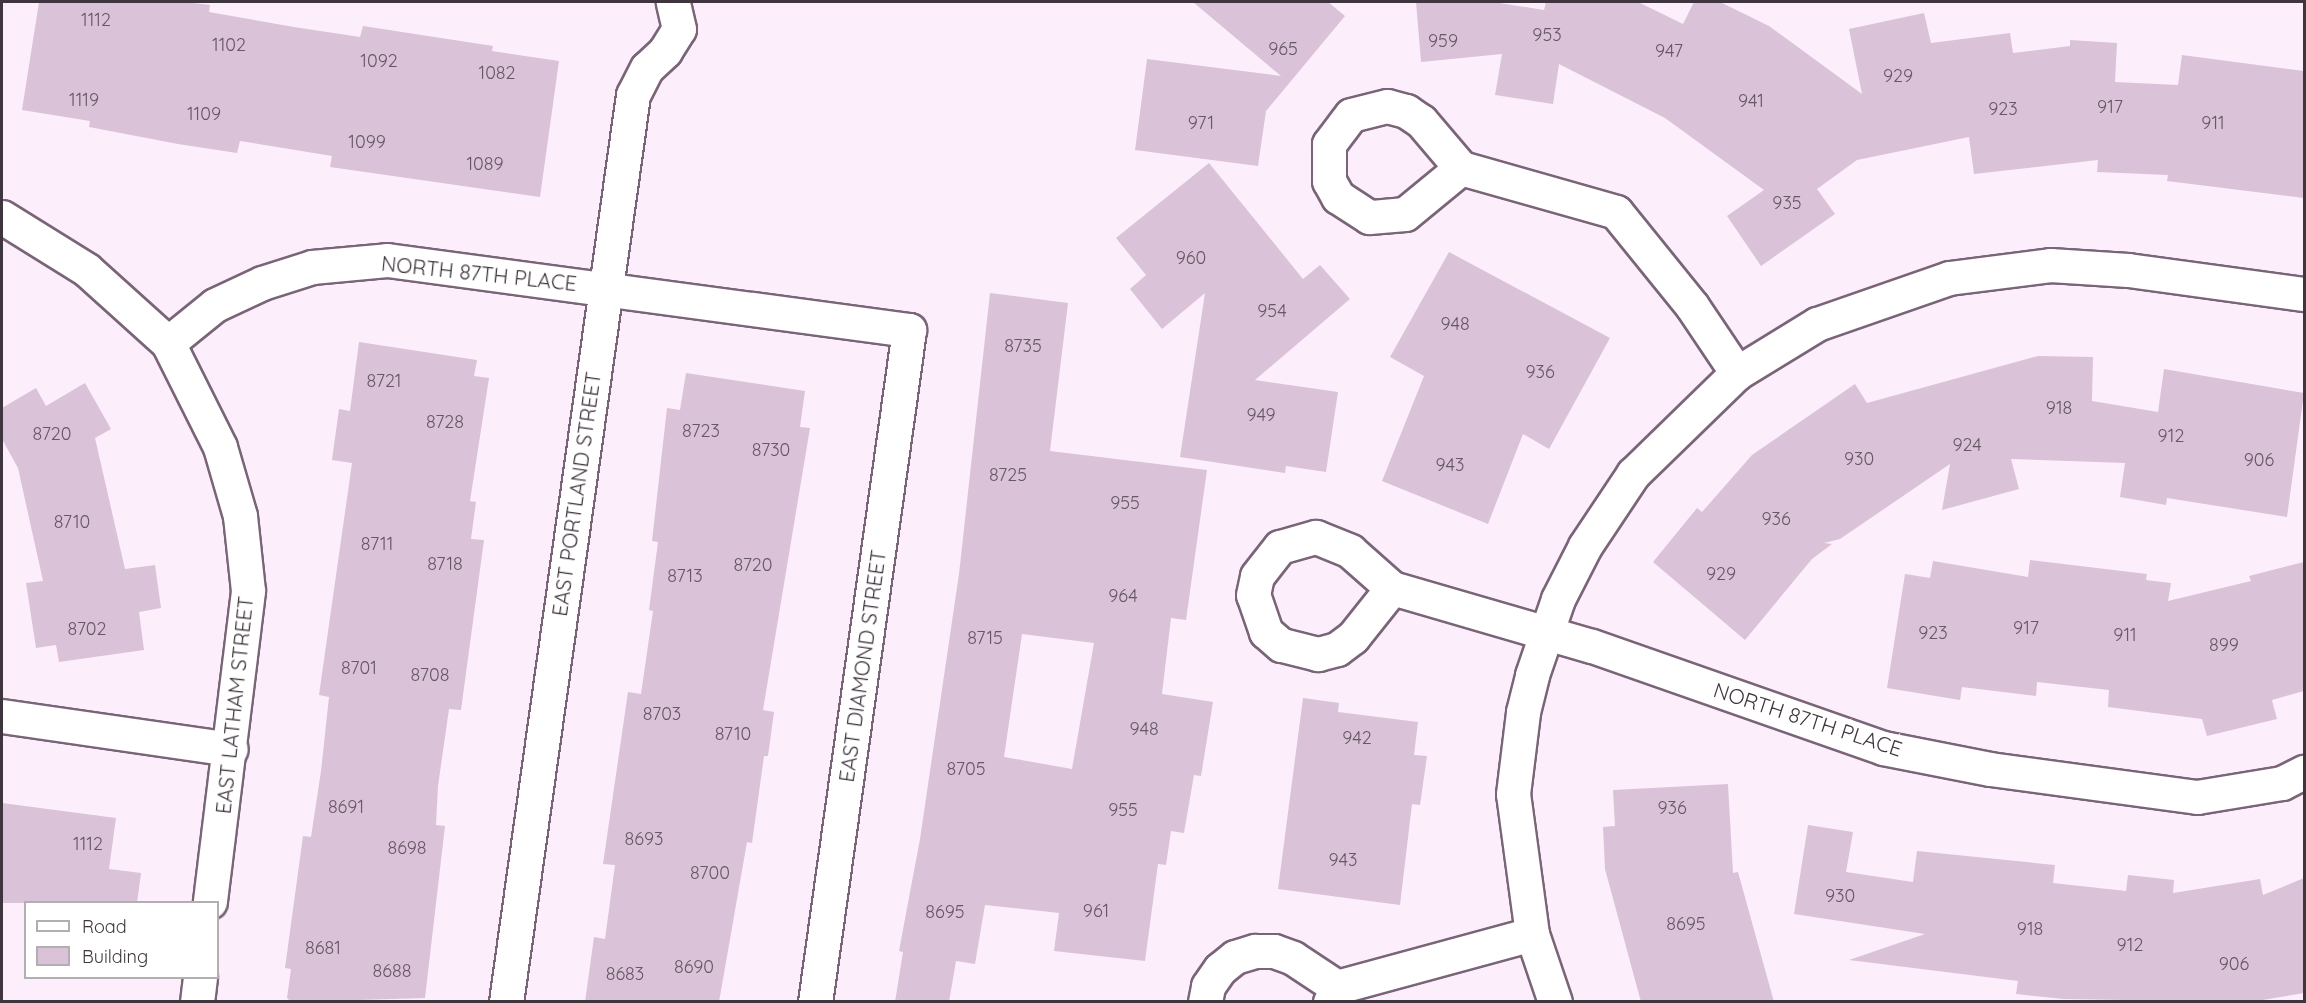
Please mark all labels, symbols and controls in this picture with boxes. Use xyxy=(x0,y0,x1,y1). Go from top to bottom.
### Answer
house number: 1112 xyxy=(81,9,111,31)
house number: 953 xyxy=(1532,24,1562,46)
house number: 959 xyxy=(1428,30,1458,52)
house number: 1102 xyxy=(212,34,246,56)
house number: 965 xyxy=(1268,38,1298,60)
house number: 947 xyxy=(1655,40,1683,62)
house number: 1092 xyxy=(360,50,398,72)
house number: 1082 xyxy=(478,62,516,84)
house number: 929 xyxy=(1883,65,1913,87)
house number: 1119 xyxy=(69,89,99,111)
house number: 941 xyxy=(1738,90,1764,112)
house number: 917 xyxy=(2097,96,2123,118)
house number: 923 xyxy=(1988,98,2018,120)
house number: 1109 xyxy=(187,103,221,125)
house number: 971 xyxy=(1188,112,1214,134)
house number: 911 xyxy=(2201,112,2225,134)
house number: 1099 xyxy=(348,131,386,153)
house number: 1089 xyxy=(466,153,504,175)
house number: 935 xyxy=(1772,192,1802,214)
house number: 960 xyxy=(1176,247,1206,269)
street label: NORTH 87TH PLACE xyxy=(380,250,578,296)
house number: 954 xyxy=(1257,300,1287,322)
house number: 948 xyxy=(1440,313,1470,335)
house number: 8735 xyxy=(1004,335,1042,357)
house number: 936 xyxy=(1525,361,1555,383)
house number: 8721 xyxy=(366,370,402,392)
street label: EAST PORTLAND STREET xyxy=(546,370,606,618)
house number: 918 xyxy=(2046,397,2072,419)
house number: 949 xyxy=(1246,404,1276,426)
house number: 8728 xyxy=(426,411,464,433)
house number: 8723 xyxy=(682,420,720,442)
house number: 8720 xyxy=(32,423,72,445)
house number: 912 xyxy=(2158,425,2184,447)
house number: 924 xyxy=(1952,434,1982,456)
house number: 8730 xyxy=(752,439,790,461)
house number: 930 xyxy=(1844,448,1874,470)
house number: 906 xyxy=(2244,449,2274,471)
house number: 943 xyxy=(1436,454,1464,476)
house number: 8725 xyxy=(989,464,1027,486)
house number: 955 xyxy=(1110,492,1140,514)
house number: 936 xyxy=(1761,508,1791,530)
house number: 8710 xyxy=(54,511,90,533)
house number: 8711 xyxy=(361,533,393,555)
street label: EAST DIAMOND STREET xyxy=(833,548,891,784)
house number: 8718 xyxy=(427,553,463,575)
house number: 8720 xyxy=(733,554,773,576)
house number: 929 xyxy=(1706,563,1736,585)
house number: 8713 xyxy=(667,565,703,587)
house number: 964 xyxy=(1108,585,1138,607)
street label: EAST LATHAM STREET xyxy=(210,595,258,815)
house number: 917 xyxy=(2013,617,2039,639)
house number: 8702 xyxy=(67,618,107,640)
house number: 923 xyxy=(1918,622,1948,644)
house number: 911 xyxy=(2113,624,2137,646)
house number: 8715 xyxy=(967,627,1003,649)
house number: 899 xyxy=(2209,634,2239,656)
house number: 8701 xyxy=(341,657,377,679)
house number: 8708 xyxy=(411,664,449,686)
street label: NORTH 87TH PLACE xyxy=(1711,677,1905,761)
house number: 8703 xyxy=(643,703,681,725)
house number: 948 xyxy=(1129,718,1159,740)
house number: 8710 xyxy=(715,723,751,745)
house number: 942 xyxy=(1342,727,1372,749)
house number: 8705 xyxy=(947,758,985,780)
house number: 8691 xyxy=(328,796,364,818)
house number: 936 xyxy=(1657,797,1687,819)
house number: 955 xyxy=(1108,799,1138,821)
house number: 8693 xyxy=(625,828,663,850)
house number: 1112 xyxy=(73,833,103,855)
house number: 8698 xyxy=(387,837,427,859)
house number: 943 xyxy=(1329,849,1357,871)
house number: 8700 xyxy=(690,862,730,884)
house number: 930 xyxy=(1825,885,1855,907)
house number: 961 xyxy=(1083,900,1109,922)
legend xyxy=(24,901,219,979)
house number: 8695 xyxy=(925,901,965,923)
house number: 8695 xyxy=(1666,913,1706,935)
text: Road xyxy=(82,915,127,938)
house number: 918 xyxy=(2017,918,2043,940)
house number: 912 xyxy=(2117,934,2143,956)
house number: 8681 xyxy=(305,937,341,959)
text: Building xyxy=(82,945,148,968)
house number: 906 xyxy=(2219,953,2249,975)
house number: 8690 xyxy=(674,956,714,978)
house number: 8688 xyxy=(373,960,411,982)
house number: 8683 xyxy=(606,963,644,985)

